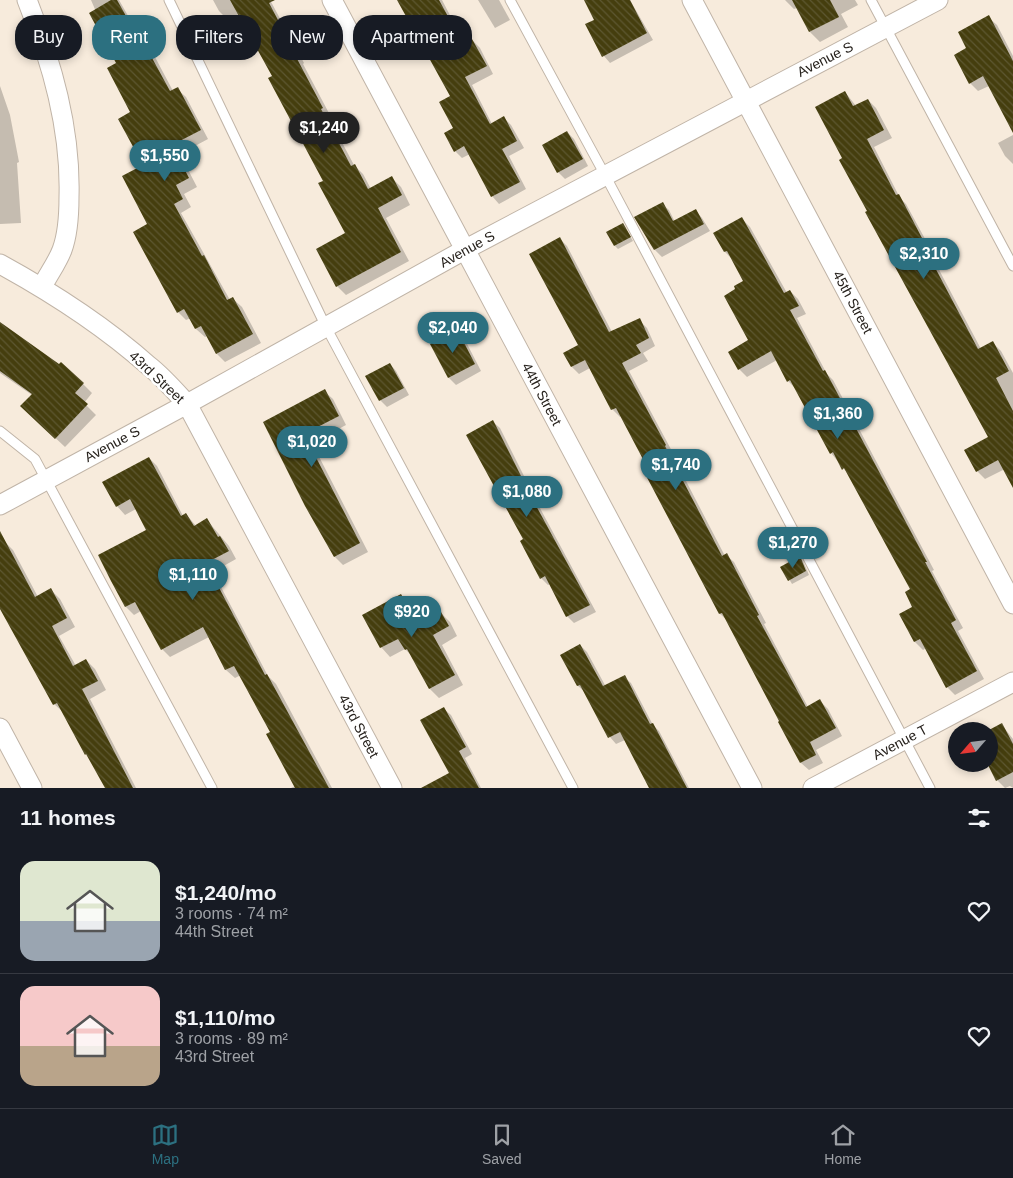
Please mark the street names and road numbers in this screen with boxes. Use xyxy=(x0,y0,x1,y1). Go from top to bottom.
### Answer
street label: Avenue S xyxy=(794,38,856,80)
street label: Avenue S xyxy=(437,227,497,271)
street label: 45th Street xyxy=(830,268,876,336)
street label: 43rd Street xyxy=(126,348,188,407)
street label: 44th Street xyxy=(519,360,565,428)
street label: Avenue S xyxy=(82,423,142,465)
street label: 43rd Street xyxy=(336,692,382,760)
street label: Avenue T xyxy=(870,721,930,763)

